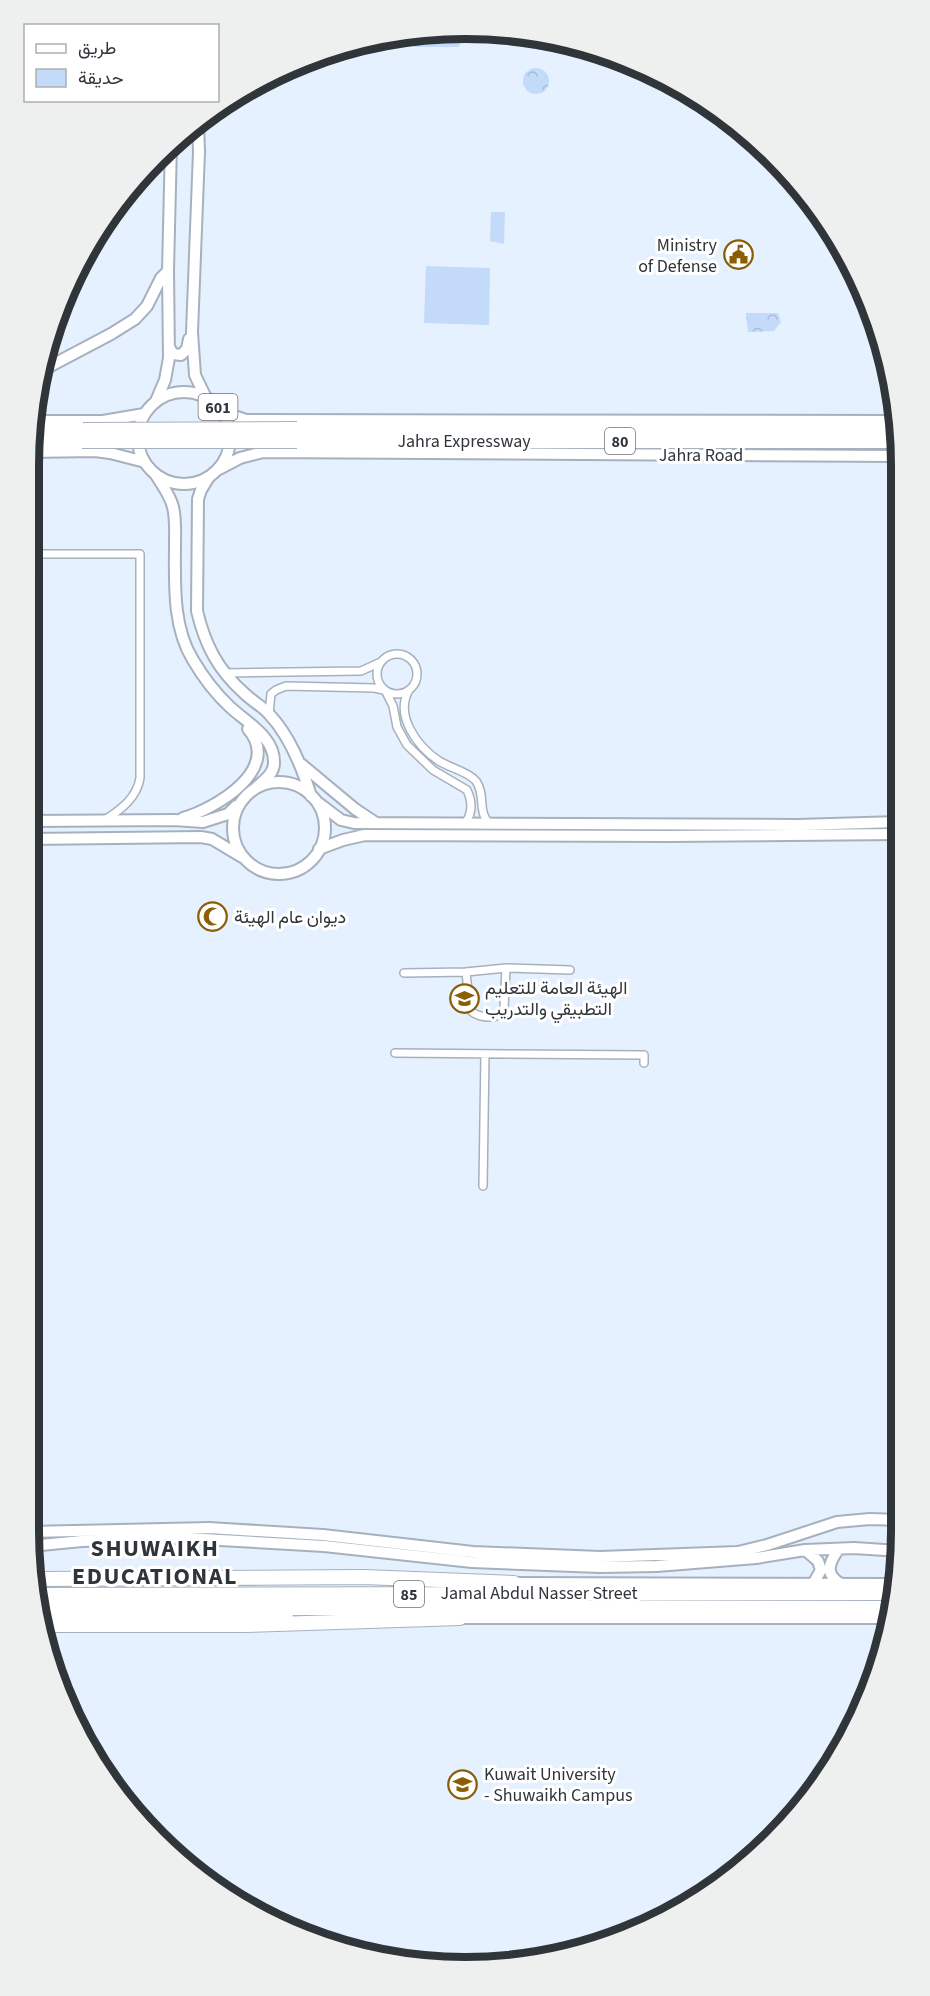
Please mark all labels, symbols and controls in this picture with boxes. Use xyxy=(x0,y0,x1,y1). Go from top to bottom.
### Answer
legend xyxy=(24,24,219,102)
text: طريق xyxy=(78,36,116,61)
text: حديقة xyxy=(78,66,124,91)
place label: Ministry of Defense xyxy=(638,233,718,279)
public building icon: Ministry of Defense xyxy=(722,239,754,271)
road number: 601 xyxy=(198,394,238,420)
road number: 80 xyxy=(605,428,635,454)
street label: Jahra Expressway xyxy=(397,429,531,454)
street label: Jahra Road xyxy=(659,443,743,468)
mosque icon: ديوان عام الهيئة xyxy=(197,901,229,933)
place label: ديوان عام الهيئة xyxy=(234,905,346,930)
place label: الهيئة العامة للتعليم التطبيقي والتدريب xyxy=(485,976,627,1024)
school or university icon: الهيئة العامة للتعليم التطبيقي والتدريب xyxy=(448,982,480,1014)
district label: SHUWAIKH EDUCATIONAL xyxy=(72,1531,238,1594)
road number: 85 xyxy=(394,1581,424,1607)
street label: Jamal Abdul Nasser Street xyxy=(440,1581,638,1606)
place label: Kuwait University - Shuwaikh Campus xyxy=(484,1762,633,1808)
school or university icon: Kuwait University - Shuwaikh Campus xyxy=(447,1768,479,1800)

